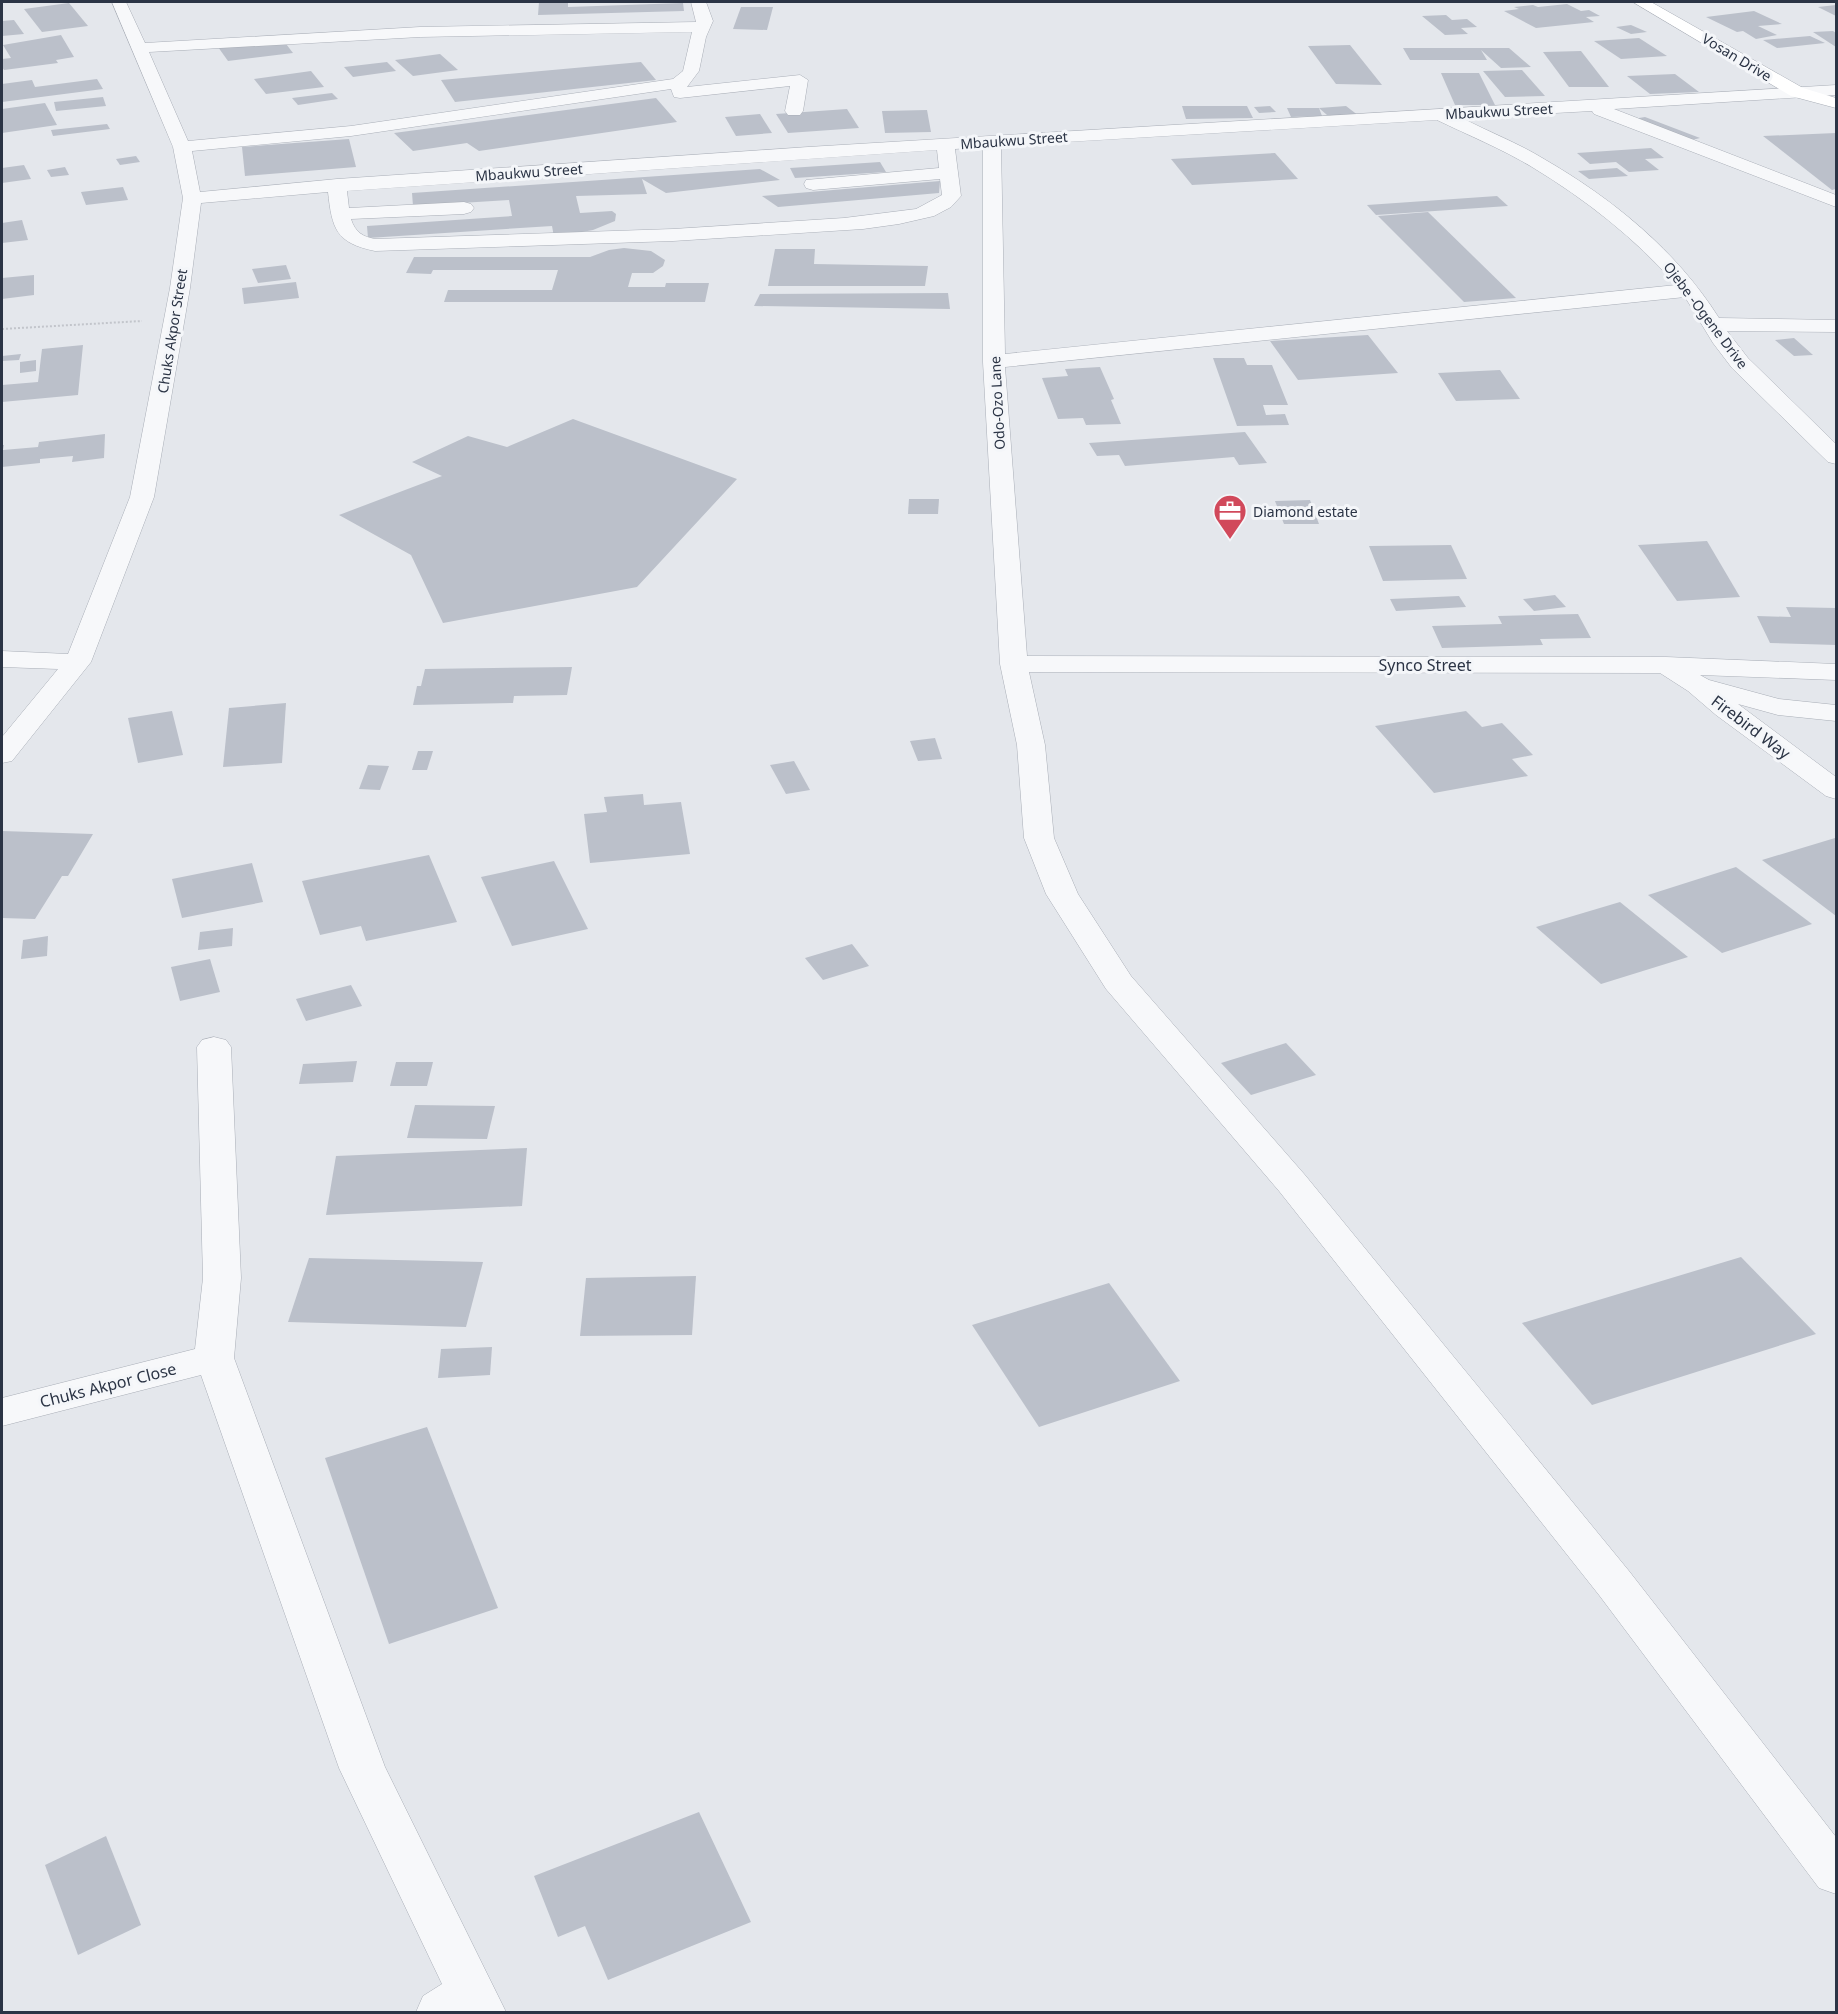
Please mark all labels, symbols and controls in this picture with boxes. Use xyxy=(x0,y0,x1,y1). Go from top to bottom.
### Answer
street label: Vosan Drive xyxy=(1699,29,1775,85)
street label: Mbaukwu Street xyxy=(1445,99,1553,123)
street label: Mbaukwu Street xyxy=(960,127,1068,153)
street label: Mbaukwu Street xyxy=(475,159,583,185)
street label: Ojebe -Ogene Drive xyxy=(1659,258,1753,372)
street label: Chuks Akpor Street xyxy=(153,267,191,395)
street label: Odo-Ozo Lane xyxy=(985,356,1009,450)
office icon: Diamond estate xyxy=(1212,493,1248,540)
place label: Diamond estate xyxy=(1253,502,1358,521)
street label: Synco Street xyxy=(1378,654,1472,676)
street label: Firebird Way xyxy=(1707,690,1796,764)
street label: Chuks Akpor Close xyxy=(37,1357,179,1413)

